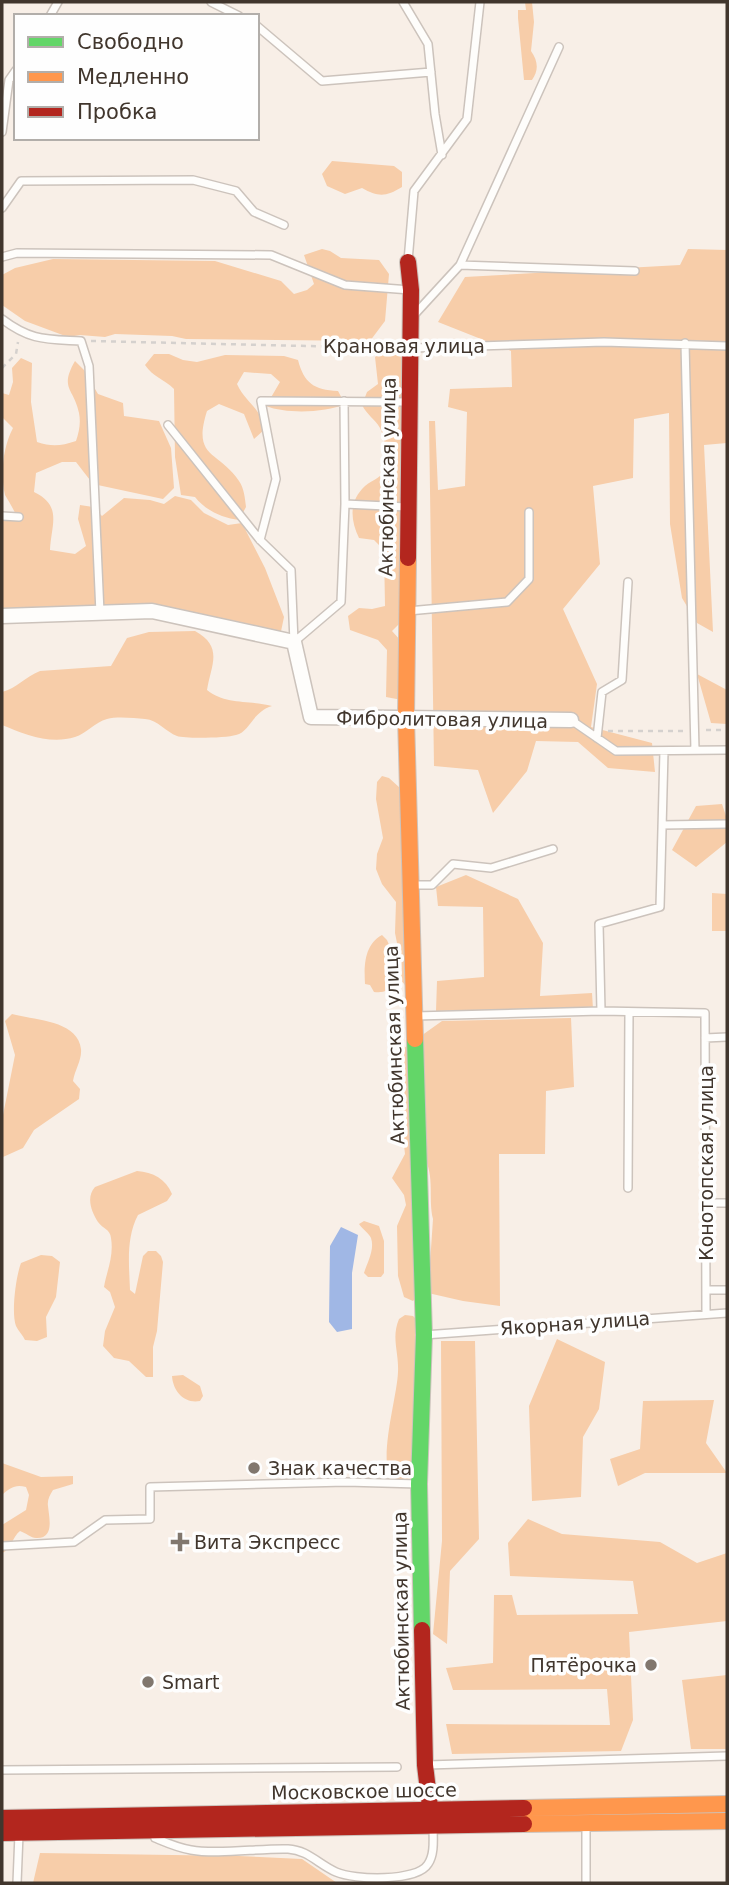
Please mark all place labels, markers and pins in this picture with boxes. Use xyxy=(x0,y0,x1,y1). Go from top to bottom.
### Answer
place label: Знак качества xyxy=(268,1457,412,1479)
marker: Знак качества xyxy=(246,1460,262,1476)
place label: Вита Экспресс xyxy=(194,1531,340,1553)
marker: Вита Экспресс xyxy=(172,1534,188,1550)
place label: Пятёрочка xyxy=(530,1654,637,1676)
marker: Пятёрочка xyxy=(643,1657,659,1673)
place label: Smart xyxy=(162,1671,219,1693)
marker: Smart xyxy=(140,1674,156,1690)

